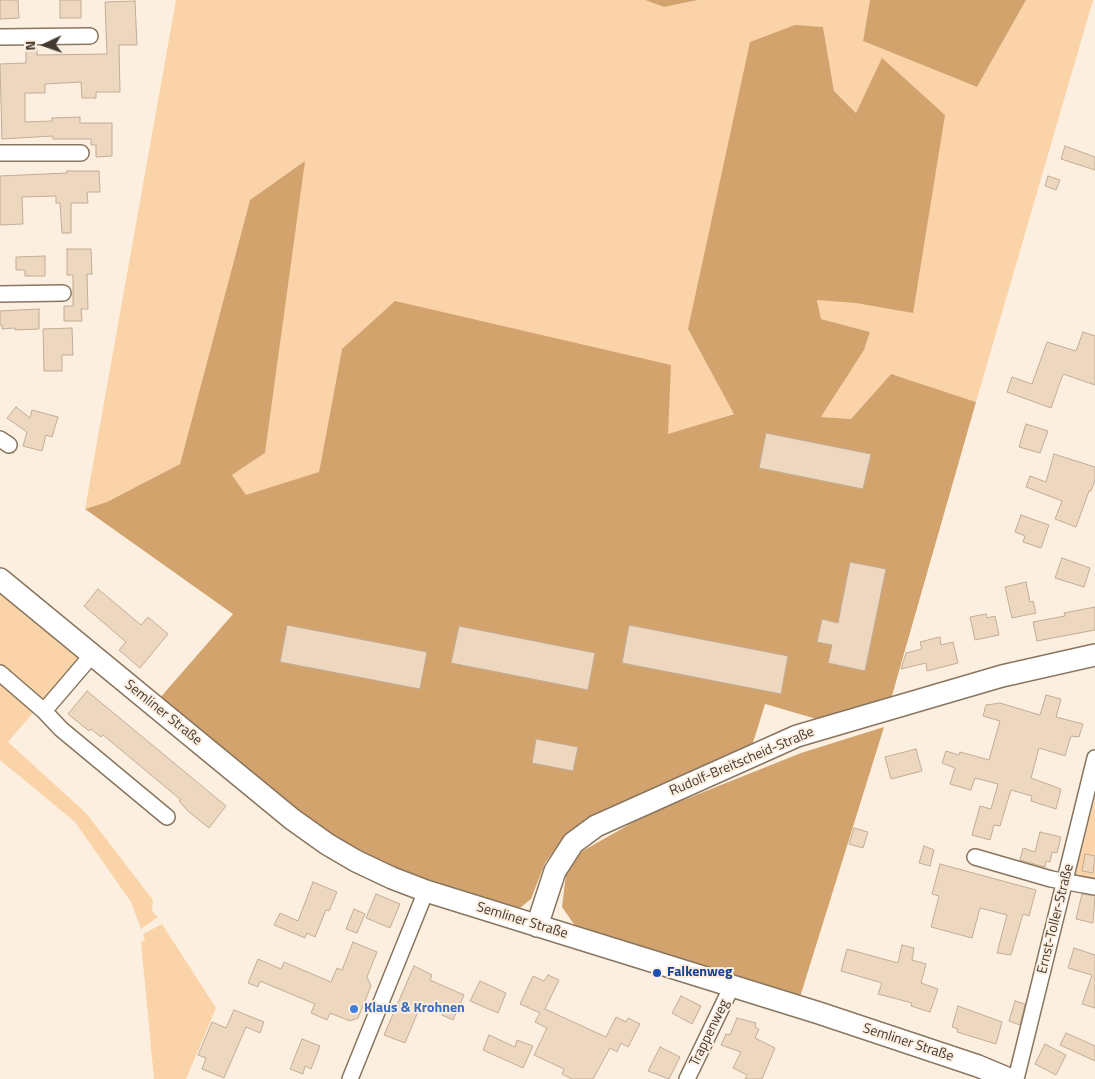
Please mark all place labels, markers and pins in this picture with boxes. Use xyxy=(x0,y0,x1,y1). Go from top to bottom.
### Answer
place label: Falkenweg xyxy=(667,965,732,981)
marker: Falkenweg xyxy=(651,967,663,979)
place label: Klaus & Krohnen xyxy=(364,1001,465,1017)
marker: Klaus & Krohnen xyxy=(348,1003,360,1015)

